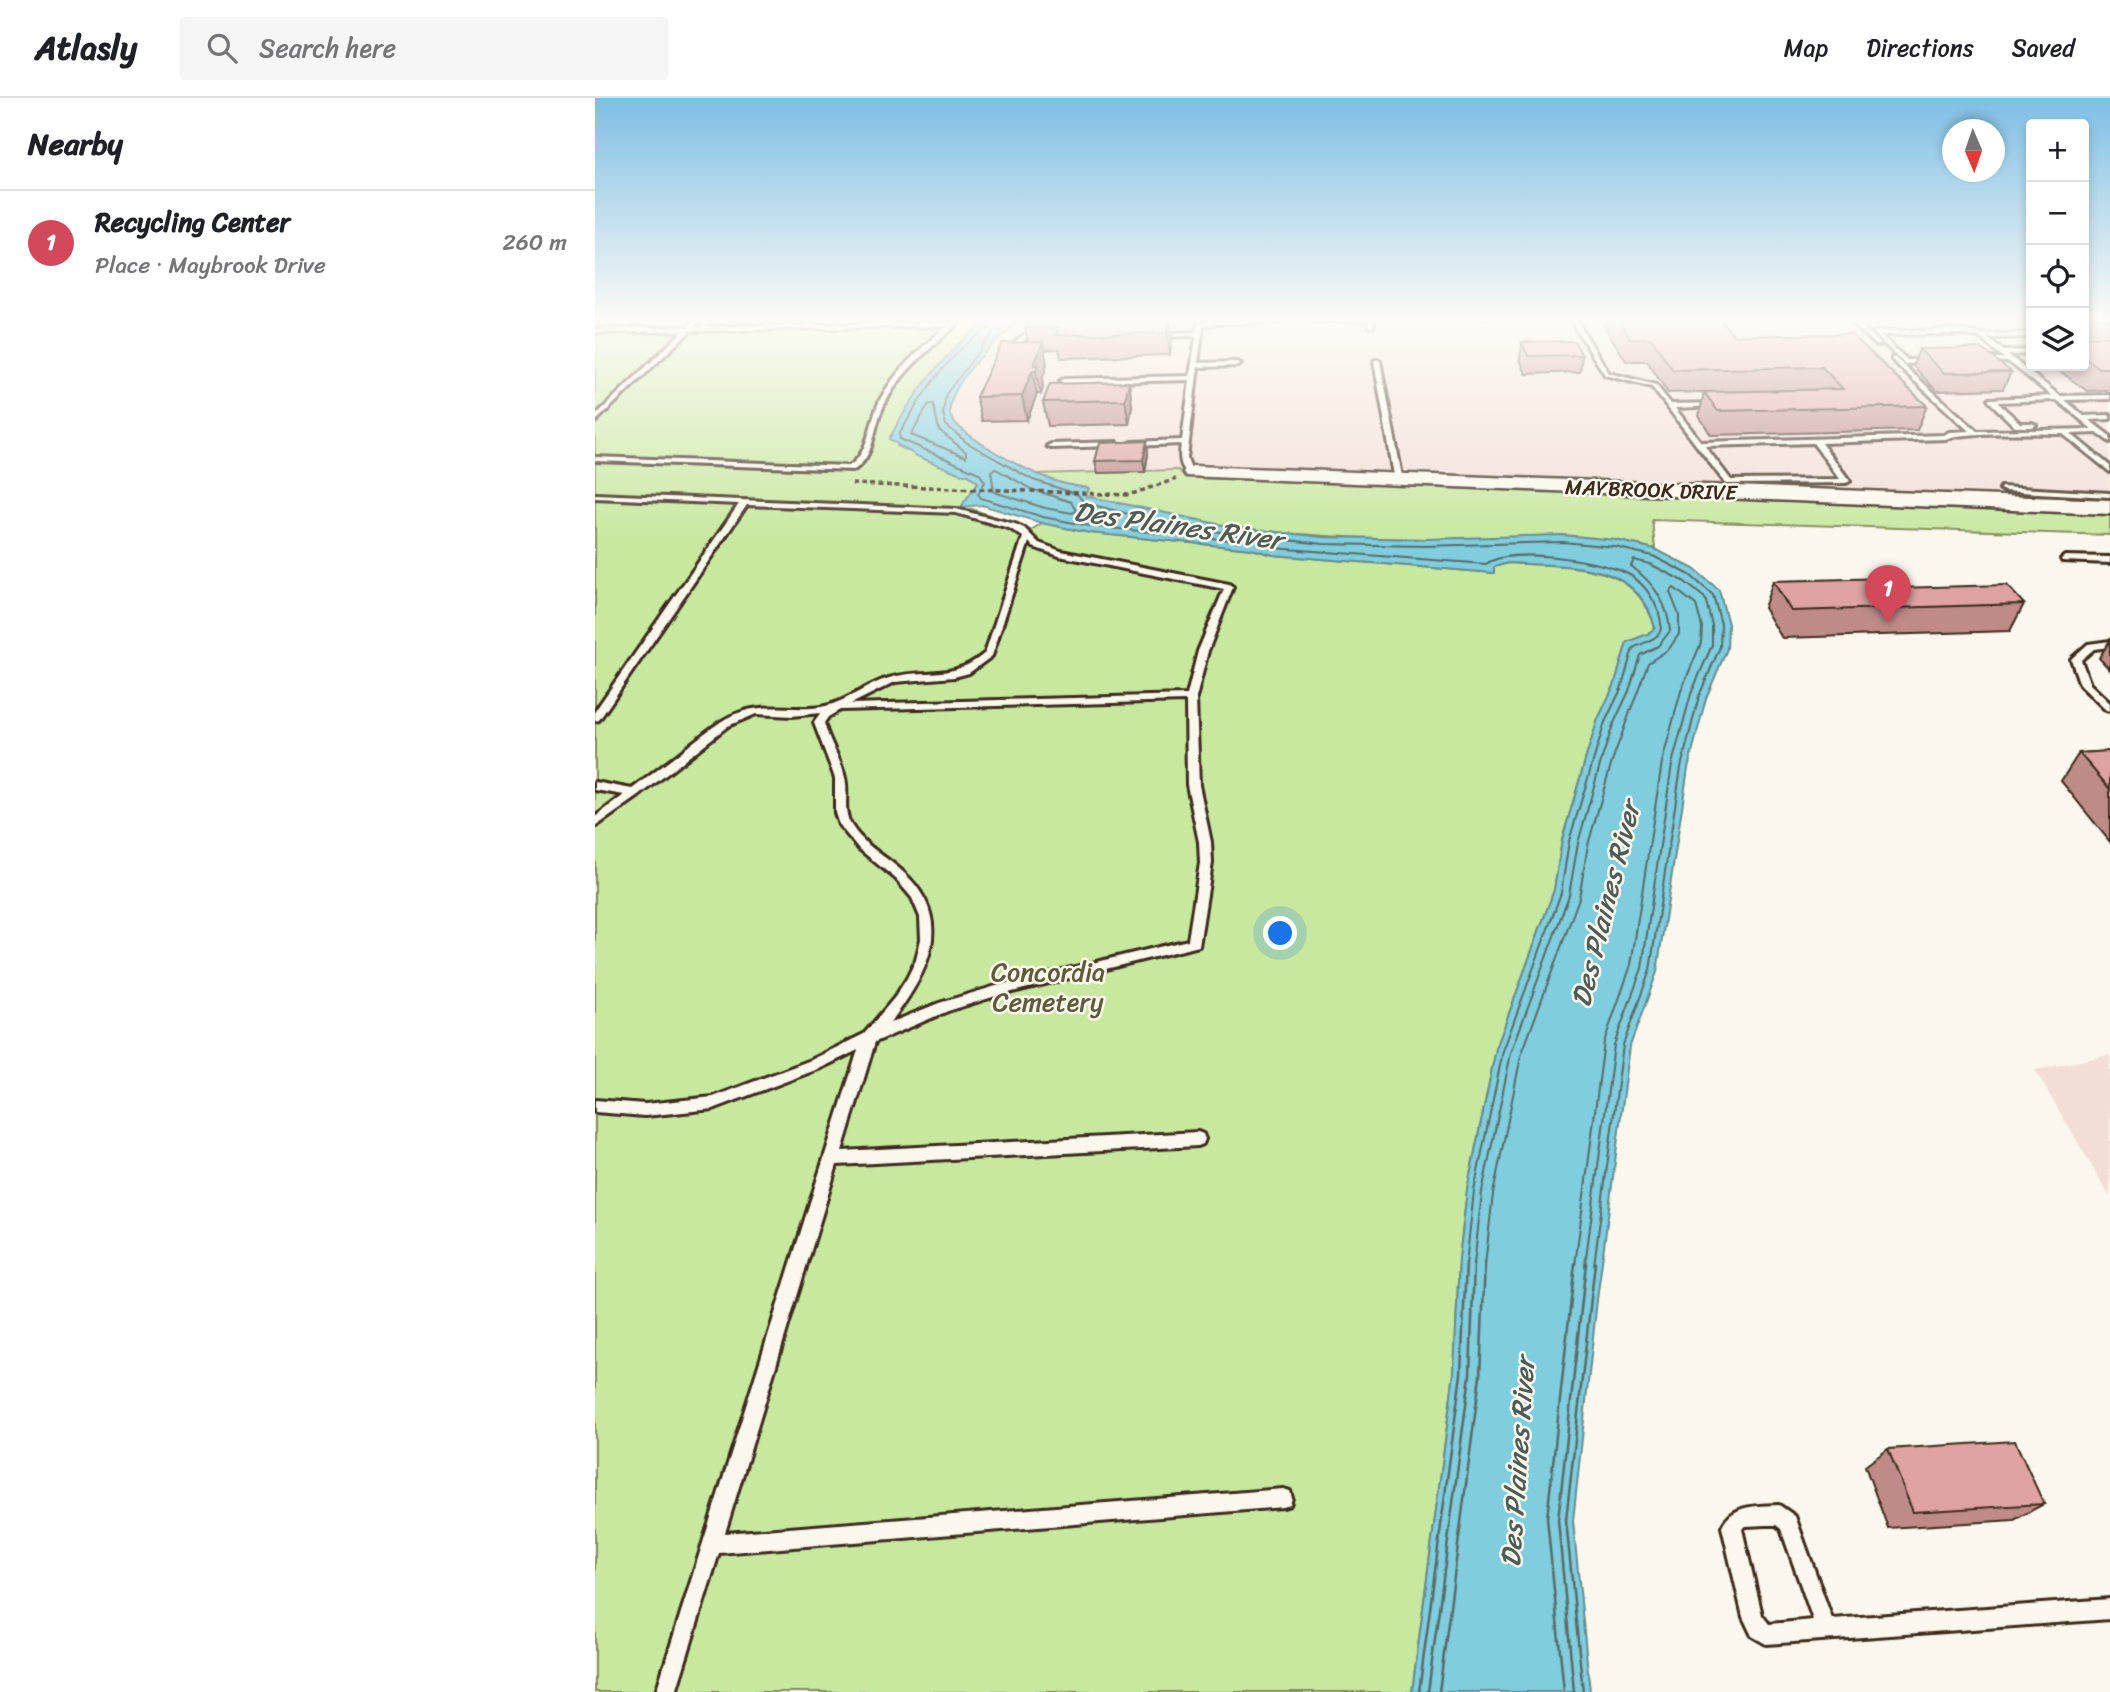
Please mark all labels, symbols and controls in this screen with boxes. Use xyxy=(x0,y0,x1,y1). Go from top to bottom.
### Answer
search box xyxy=(179,17,669,80)
text: Atlasly xyxy=(35,19,137,77)
text: Search here xyxy=(259,25,396,71)
text: Map xyxy=(1784,27,1828,69)
text: Directions xyxy=(1866,27,1974,69)
text: Saved xyxy=(2012,27,2075,69)
icon: search xyxy=(203,29,241,67)
text: Nearby xyxy=(28,117,123,171)
north arrow xyxy=(1942,119,2005,182)
map controls xyxy=(2026,119,2089,371)
button: + xyxy=(2026,119,2089,182)
button: − xyxy=(2026,182,2089,245)
text: Recycling Center xyxy=(95,199,290,245)
text: 1 xyxy=(46,222,56,263)
text: 260 m xyxy=(502,222,567,263)
text: Place · Maybrook Drive xyxy=(95,245,326,286)
button: locate xyxy=(2026,245,2089,308)
button: layers xyxy=(2026,308,2089,371)
street label: MAYBROOK DRIVE xyxy=(1564,468,1739,512)
water label: Des Plaines River xyxy=(1071,487,1290,565)
pin: 1 xyxy=(1865,565,1911,623)
water label: Des Plaines River xyxy=(1556,792,1656,1012)
your location xyxy=(1263,916,1297,950)
park label: Concordia Cemetery xyxy=(991,949,1105,1025)
water label: Des Plaines River xyxy=(1486,1351,1550,1568)

